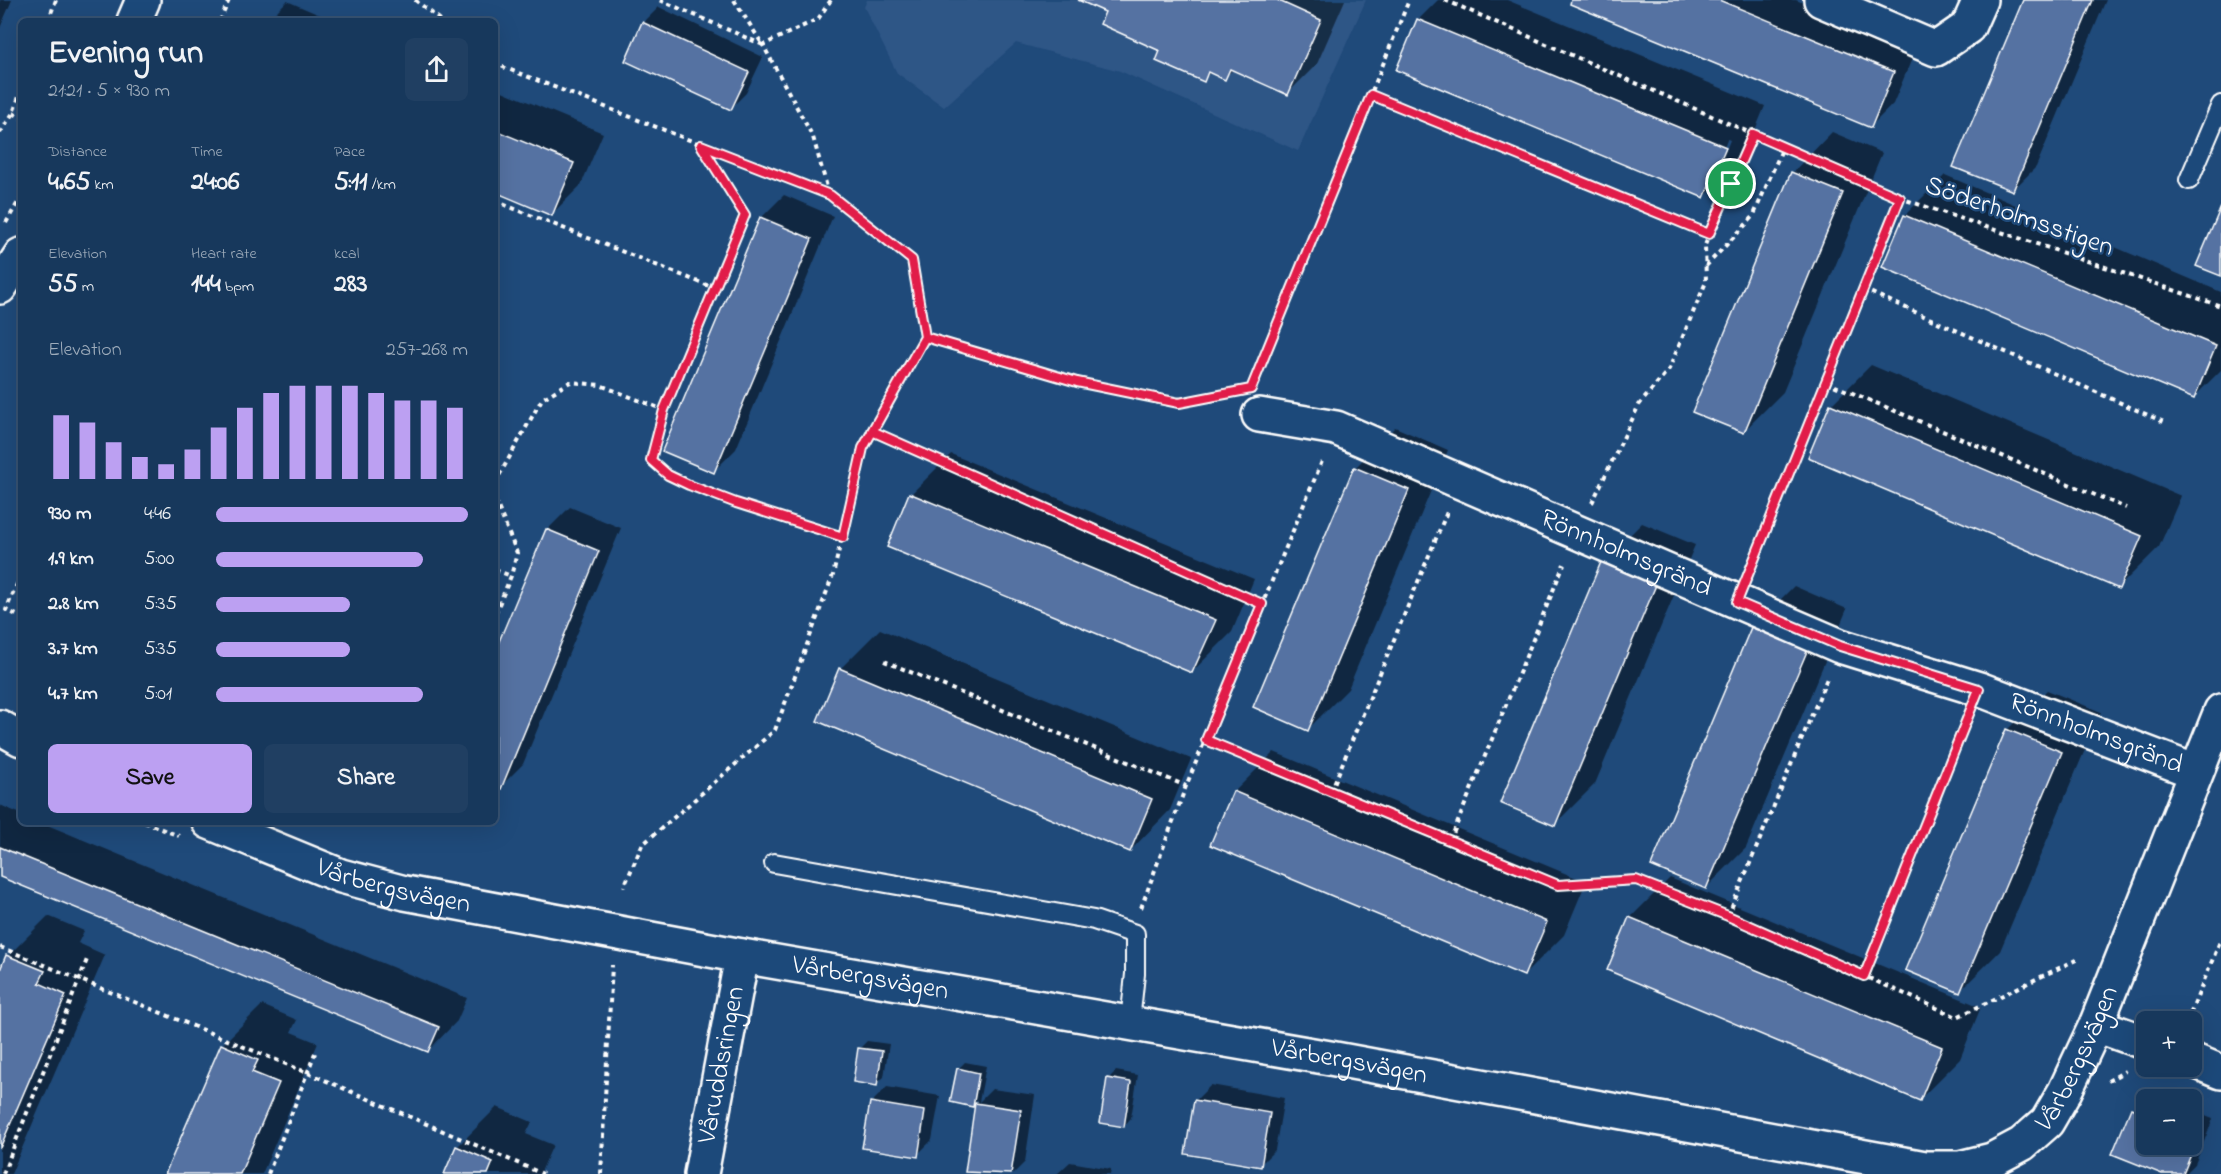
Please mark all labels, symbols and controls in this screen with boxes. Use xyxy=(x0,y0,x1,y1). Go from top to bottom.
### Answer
text: Evening run xyxy=(48,30,203,78)
button: share xyxy=(405,38,468,101)
text: 21:21 · 5 × 930 m xyxy=(48,77,170,106)
text: Distance xyxy=(48,140,107,164)
text: Time xyxy=(191,140,223,164)
text: Pace xyxy=(334,140,365,164)
pin xyxy=(1705,158,1756,209)
text: 4.65 xyxy=(48,164,90,202)
text: 24:06 xyxy=(191,164,240,202)
text: 5:11 xyxy=(334,164,368,202)
street label: Söderholmsstigen xyxy=(1919,166,2119,268)
icon: arrive xyxy=(1714,167,1747,200)
text: km xyxy=(90,173,114,197)
text: /km xyxy=(368,173,396,197)
text: Elevation xyxy=(48,242,107,266)
text: Heart rate xyxy=(191,242,257,266)
text: kcal xyxy=(334,242,359,266)
text: 55 xyxy=(48,266,78,304)
text: 144 xyxy=(191,266,221,304)
text: 283 xyxy=(334,266,367,304)
text: m xyxy=(78,275,94,299)
text: bpm xyxy=(221,275,254,299)
text: Elevation xyxy=(48,336,122,365)
text: 257–268 m xyxy=(386,336,468,365)
street label: Rönnholmsgränd xyxy=(1534,499,1718,608)
text: 930 m xyxy=(48,500,91,529)
text: 4:46 xyxy=(144,500,171,529)
text: 1.9 km xyxy=(48,545,94,574)
text: 5:00 xyxy=(144,545,174,574)
text: 2.8 km xyxy=(48,590,99,619)
text: 5:35 xyxy=(144,590,177,619)
text: 3.7 km xyxy=(48,635,98,664)
text: 5:35 xyxy=(144,635,177,664)
text: 4.7 km xyxy=(48,680,98,709)
text: 5:01 xyxy=(144,680,172,709)
street label: Rönnholmsgränd xyxy=(2003,683,2189,785)
button: Save xyxy=(48,744,252,813)
button: Share xyxy=(264,744,468,813)
street label: Vårbergsvägen xyxy=(309,848,474,924)
street label: Vårbergsvägen xyxy=(788,945,952,1011)
street label: Vårbergsvägen xyxy=(2027,980,2129,1143)
street label: Våruddsringen xyxy=(687,983,755,1148)
map controls xyxy=(2136,1011,2202,1155)
button: + xyxy=(2136,1011,2202,1077)
street label: Vårbergsvägen xyxy=(1267,1028,1430,1095)
button: − xyxy=(2136,1089,2202,1155)

